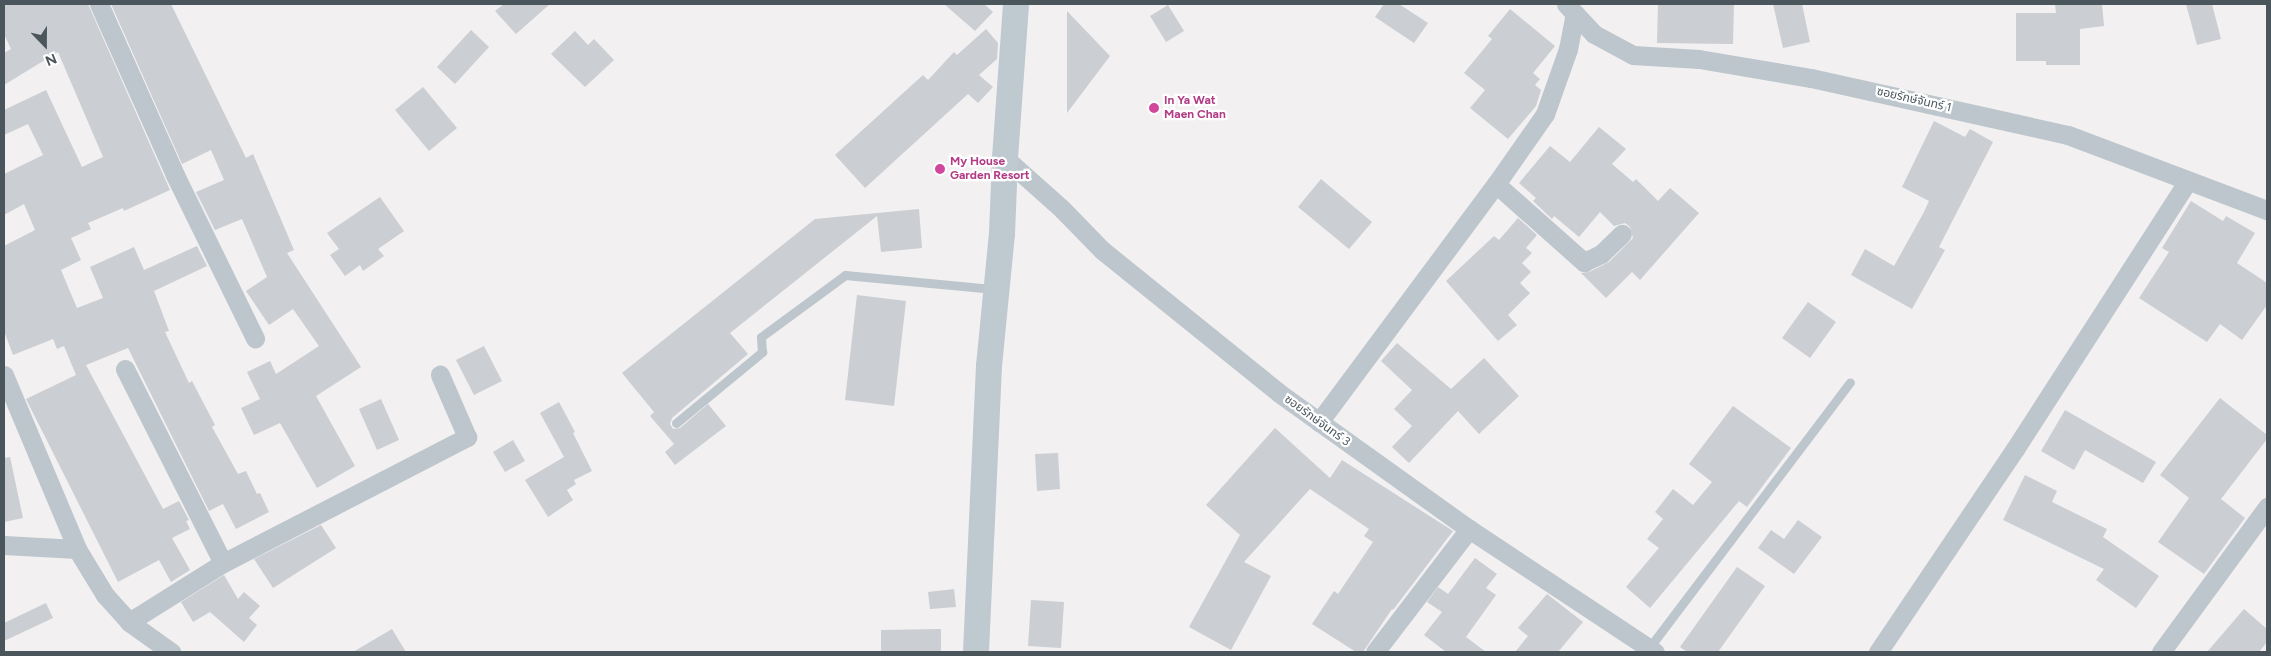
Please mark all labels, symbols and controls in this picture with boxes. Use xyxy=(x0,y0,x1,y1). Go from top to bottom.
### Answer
north arrow xyxy=(20,20,70,70)
text: N xyxy=(43,49,59,69)
street label: ซอยรักษ์จันทร์ 1 xyxy=(1875,84,1953,116)
place label: In Ya Wat Maen Chan xyxy=(1164,94,1226,122)
marker: In Ya Wat Maen Chan xyxy=(1148,102,1160,114)
place label: My House Garden Resort xyxy=(950,155,1030,183)
marker: My House Garden Resort xyxy=(934,163,946,175)
street label: ซอยรักษ์จันทร์ 3 xyxy=(1281,392,1353,450)

